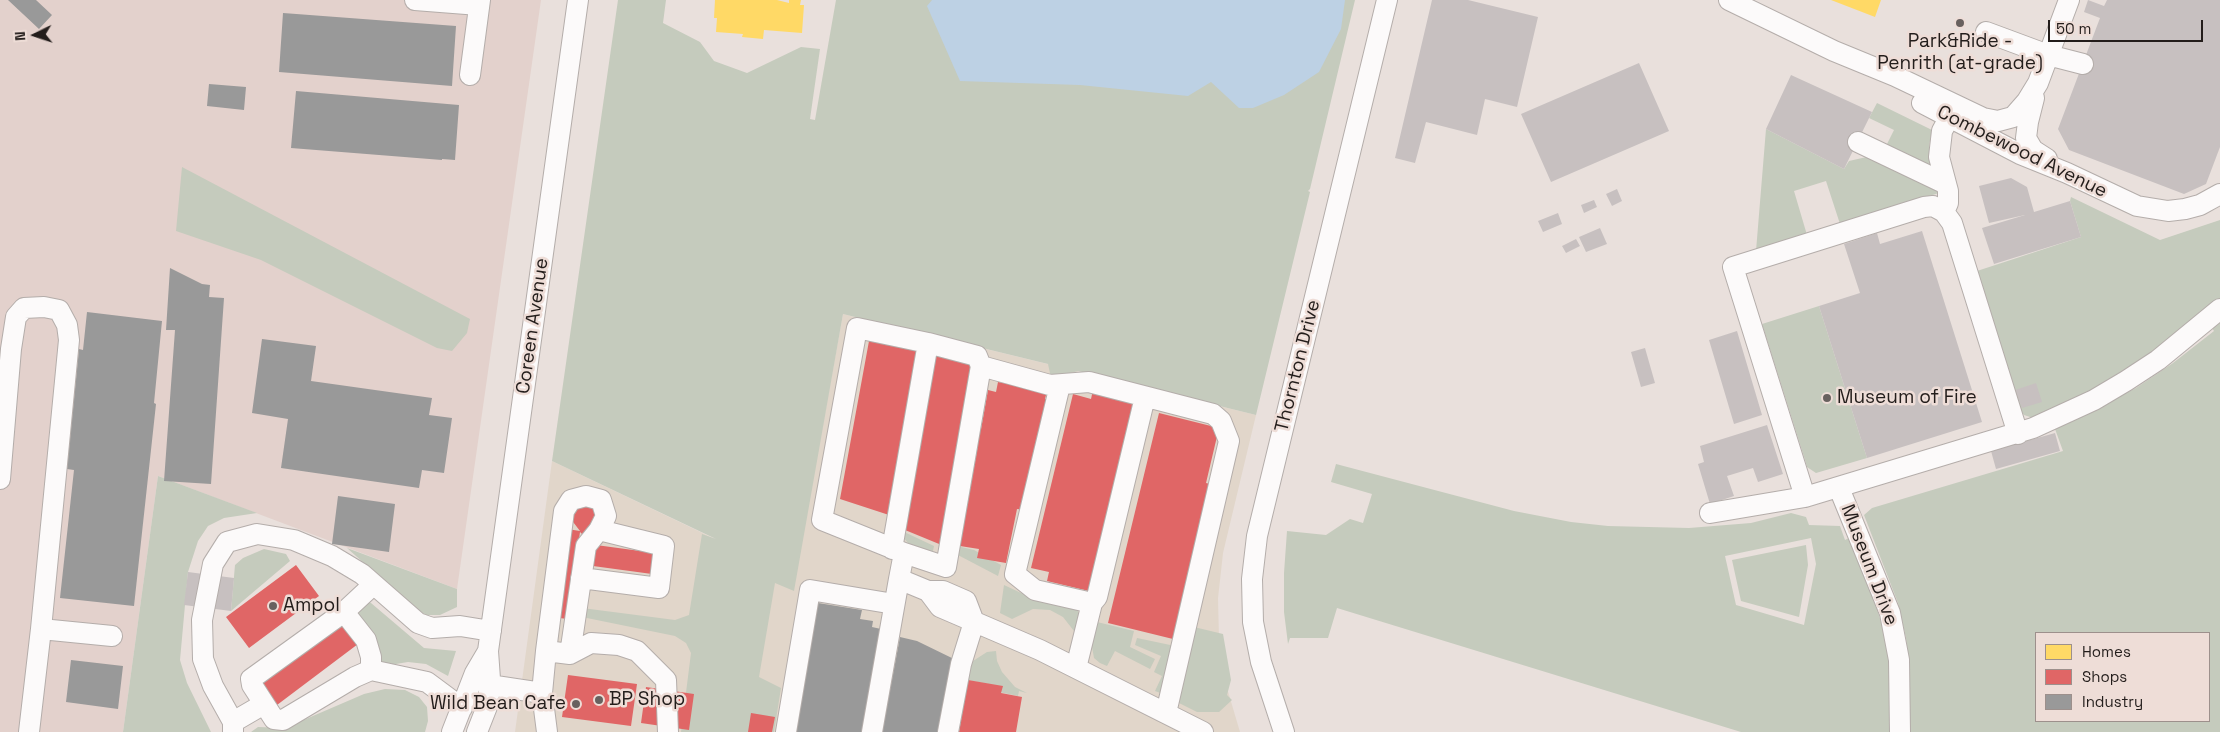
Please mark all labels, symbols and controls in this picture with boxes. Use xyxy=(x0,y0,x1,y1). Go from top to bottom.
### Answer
north arrow xyxy=(10,10,60,60)
scale bar xyxy=(2050,10,2205,42)
marker: Park&Ride - Penrith (at-grade) xyxy=(1954,17,1966,29)
text: 50 m xyxy=(2056,19,2091,38)
text: N xyxy=(11,31,29,41)
place label: Park&Ride - Penrith (at-grade) xyxy=(1877,31,2043,75)
street label: Combewood Avenue xyxy=(1933,101,2111,203)
street label: Coreen Avenue xyxy=(512,257,554,395)
street label: Thornton Drive xyxy=(1271,298,1325,434)
place label: Museum of Fire xyxy=(1837,387,1977,409)
marker: Museum of Fire xyxy=(1821,392,1833,404)
street label: Museum Drive xyxy=(1835,501,1903,629)
place label: Ampol xyxy=(283,595,340,617)
marker: Ampol xyxy=(267,600,279,612)
legend xyxy=(2035,632,2210,722)
text: Homes xyxy=(2082,642,2131,661)
text: Shops xyxy=(2082,667,2127,686)
place label: BP Shop xyxy=(609,689,685,711)
text: Industry xyxy=(2082,692,2143,711)
place label: Wild Bean Cafe xyxy=(430,693,566,715)
marker: BP Shop xyxy=(593,694,605,706)
marker: Wild Bean Cafe xyxy=(570,698,582,710)

